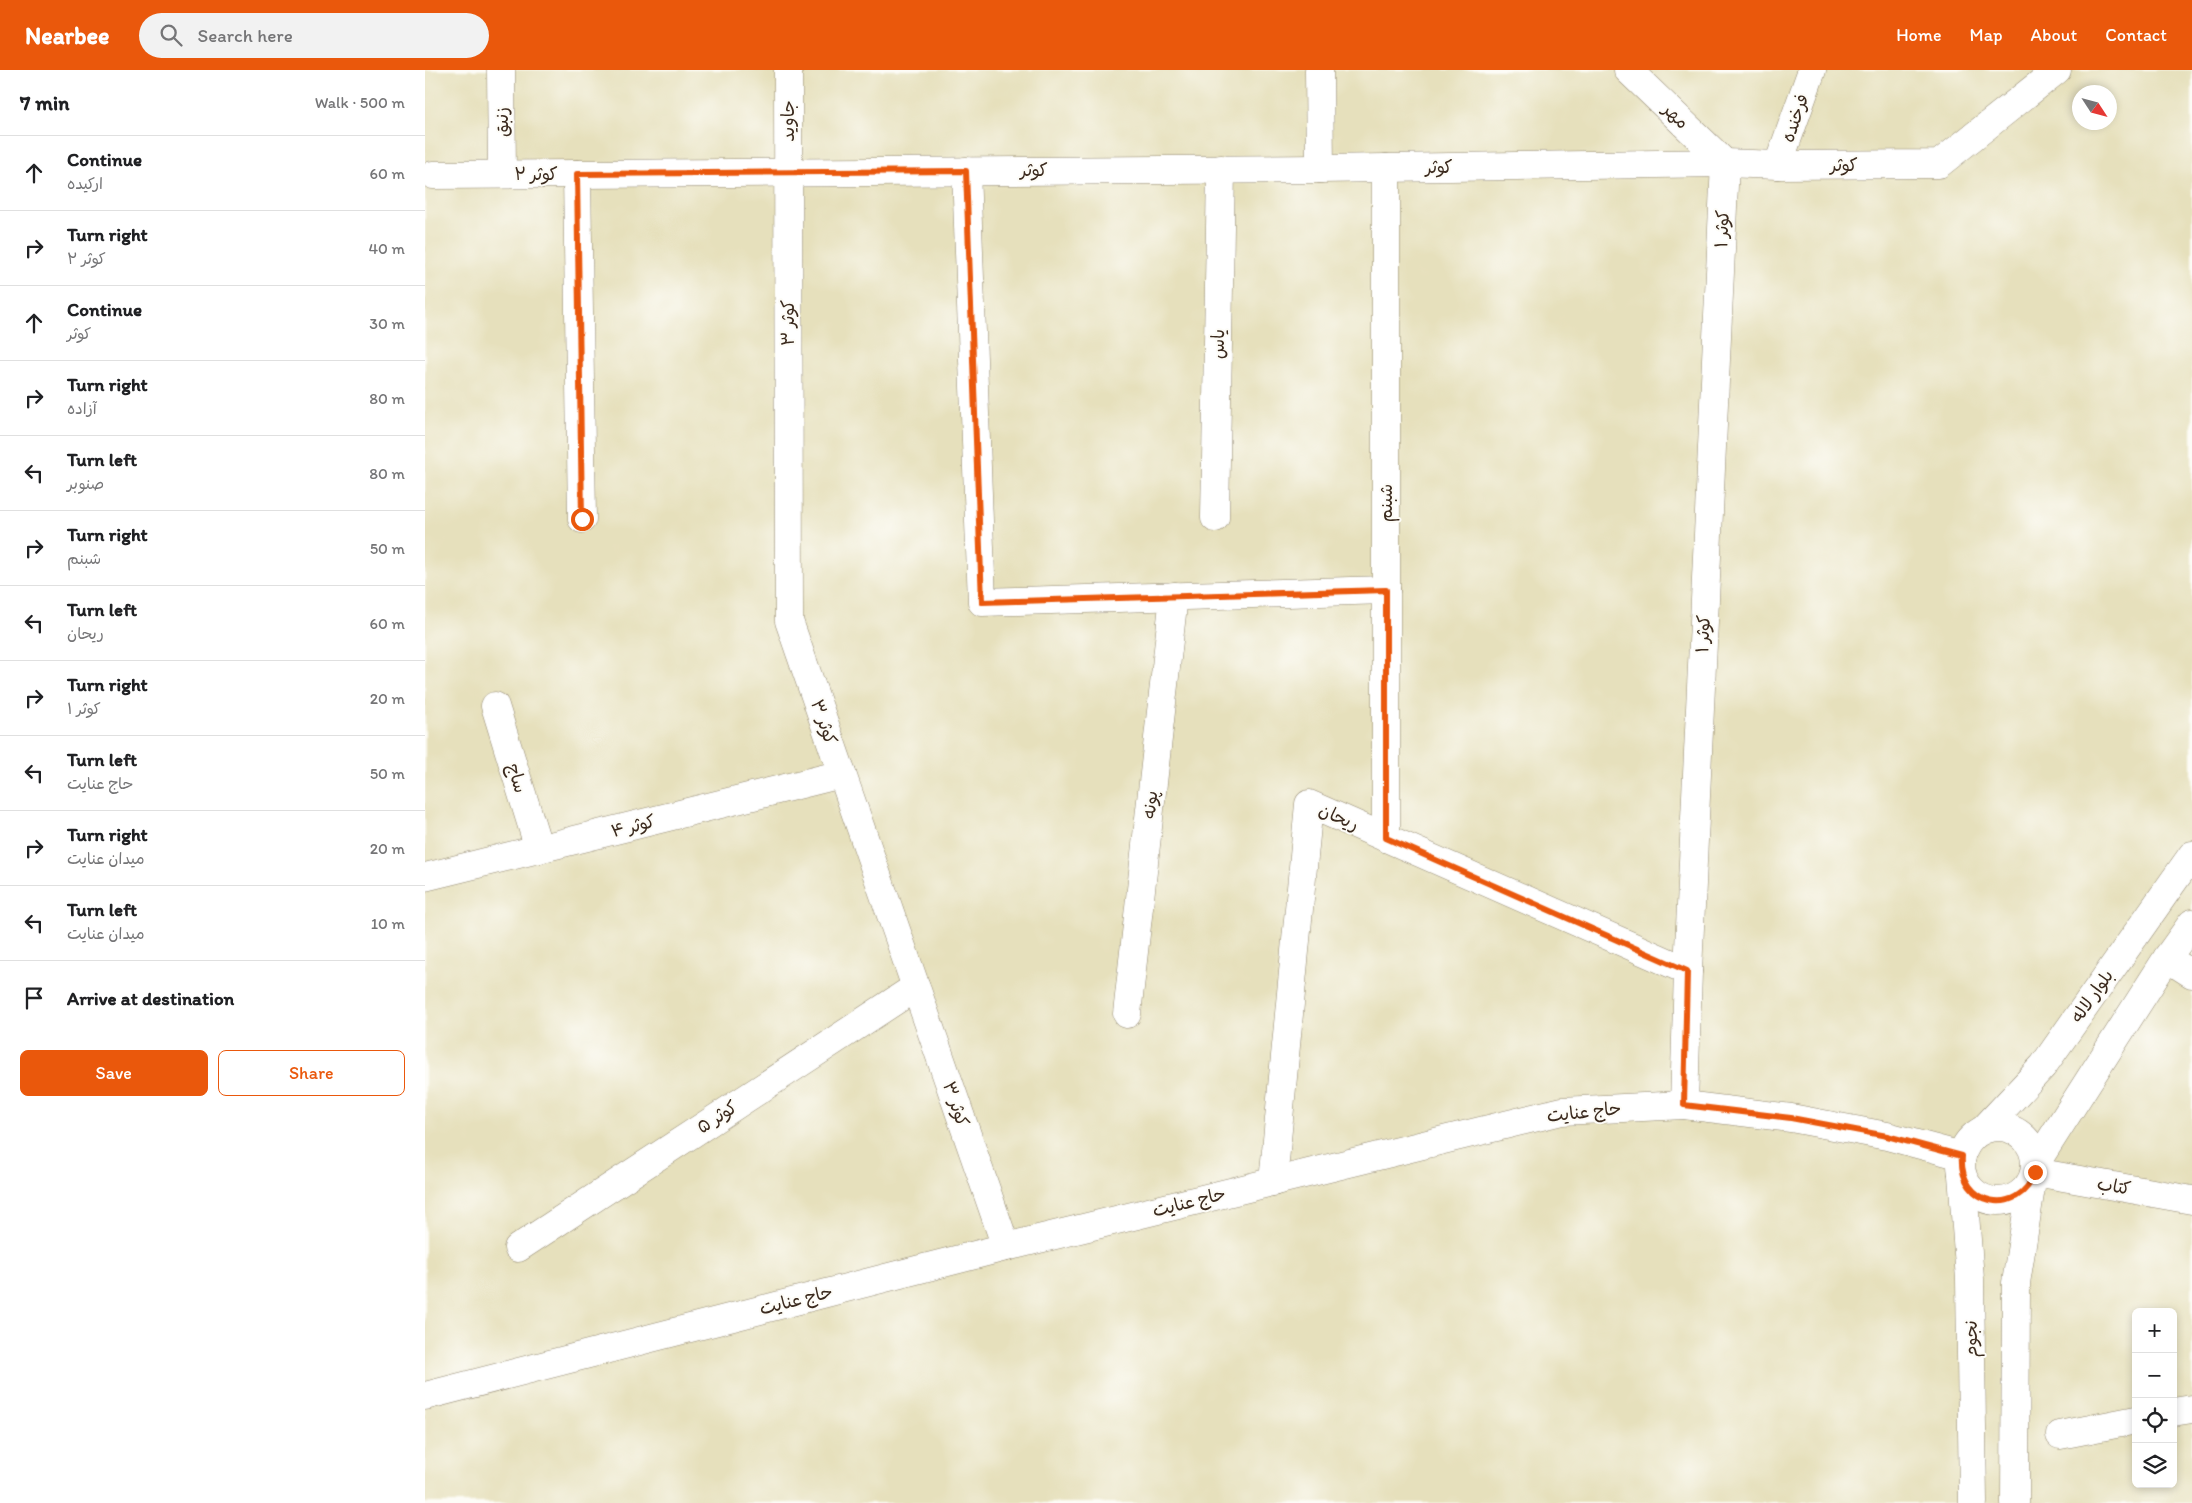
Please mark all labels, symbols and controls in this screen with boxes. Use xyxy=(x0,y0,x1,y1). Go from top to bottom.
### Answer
search box xyxy=(139,13,489,58)
text: Nearbee xyxy=(25,21,109,50)
icon: search xyxy=(157,21,185,49)
text: Search here xyxy=(197,24,293,47)
text: Home xyxy=(1896,24,1942,46)
text: Map xyxy=(1970,24,2003,46)
text: About xyxy=(2031,24,2077,46)
text: Contact xyxy=(2105,24,2167,46)
north arrow xyxy=(2072,85,2117,130)
text: 7 min xyxy=(20,90,69,115)
street label: فرخنده xyxy=(1776,91,1814,145)
text: Walk · 500 m xyxy=(315,93,405,112)
street label: مهر xyxy=(1657,97,1694,133)
street label: جاوید xyxy=(777,100,799,142)
street label: زنبق xyxy=(491,107,513,137)
text: Continue xyxy=(67,148,142,171)
street label: کوثر xyxy=(1828,154,1858,176)
street label: کوثر xyxy=(1423,156,1453,178)
icon: ahead xyxy=(20,159,48,187)
street label: کوثر xyxy=(1018,159,1048,181)
street label: کوثر ۲ xyxy=(514,163,558,185)
text: 60 m xyxy=(370,164,405,183)
text: ارکیده xyxy=(67,174,103,193)
street label: کوثر ۱ xyxy=(1710,209,1734,249)
text: Turn right xyxy=(67,223,148,246)
icon: right xyxy=(20,234,48,262)
text: 40 m xyxy=(368,239,405,258)
text: کوثر ۲ xyxy=(67,249,106,268)
text: Continue xyxy=(67,298,142,321)
street label: کوثر ۳ xyxy=(777,300,799,346)
icon: ahead xyxy=(20,309,48,337)
text: 30 m xyxy=(369,314,405,333)
text: کوثر xyxy=(67,324,91,343)
street label: یاس xyxy=(1207,329,1229,359)
text: Turn right xyxy=(67,373,148,396)
icon: right xyxy=(20,384,48,412)
text: 80 m xyxy=(369,389,405,408)
text: آزاده xyxy=(67,399,97,418)
text: Turn left xyxy=(67,448,137,471)
icon: left xyxy=(20,459,48,487)
text: 80 m xyxy=(369,464,405,483)
text: صنوبر xyxy=(67,474,104,493)
street label: شبنم xyxy=(1375,484,1400,522)
route start xyxy=(571,508,594,531)
text: Turn right xyxy=(67,523,148,546)
icon: right xyxy=(20,534,48,562)
text: 50 m xyxy=(370,539,405,558)
text: شبنم xyxy=(67,549,101,568)
text: Turn left xyxy=(67,598,137,621)
icon: left xyxy=(20,609,48,637)
text: 60 m xyxy=(370,614,405,633)
street label: کوثر ۱ xyxy=(1691,614,1715,654)
text: ریحان xyxy=(67,624,104,643)
text: Turn right xyxy=(67,673,148,696)
icon: right xyxy=(20,684,48,712)
text: 20 m xyxy=(370,689,405,708)
street label: کوثر ۳ xyxy=(806,697,842,748)
text: کوثر ۱ xyxy=(67,699,101,718)
text: Turn left xyxy=(67,748,137,771)
icon: left xyxy=(20,759,48,787)
street label: ساج xyxy=(501,760,532,796)
text: 50 m xyxy=(370,764,405,783)
text: حاج عنایت xyxy=(67,774,133,793)
street label: پونه xyxy=(1138,790,1163,820)
street label: ریحان xyxy=(1316,799,1362,835)
street label: کوثر ۴ xyxy=(609,810,658,842)
text: Turn right xyxy=(67,823,148,846)
icon: right xyxy=(20,834,48,862)
text: 20 m xyxy=(370,839,405,858)
text: میدان عنایت xyxy=(67,849,145,868)
text: Turn left xyxy=(67,898,137,921)
icon: left xyxy=(20,909,48,937)
text: 10 m xyxy=(371,914,405,933)
text: میدان عنایت xyxy=(67,924,145,943)
street label: بلوار لاله xyxy=(2066,965,2118,1027)
icon: arrive xyxy=(20,984,48,1012)
text: Arrive at destination xyxy=(67,987,234,1010)
button: Save xyxy=(20,1050,208,1096)
button: Share xyxy=(218,1050,405,1096)
street label: کوثر ۳ xyxy=(938,1079,974,1130)
street label: کوثر ۵ xyxy=(693,1096,742,1138)
street label: حاج عنایت xyxy=(1546,1097,1622,1128)
route end xyxy=(2024,1161,2047,1184)
street label: کتاب xyxy=(2095,1172,2133,1200)
street label: حاج عنایت xyxy=(1150,1182,1228,1223)
street label: حاج عنایت xyxy=(757,1280,835,1321)
map controls xyxy=(2132,1308,2177,1488)
button: + xyxy=(2132,1308,2177,1353)
street label: نجوم xyxy=(1960,1320,1985,1358)
button: − xyxy=(2132,1353,2177,1398)
button: locate xyxy=(2132,1398,2177,1443)
button: layers xyxy=(2132,1443,2177,1488)

